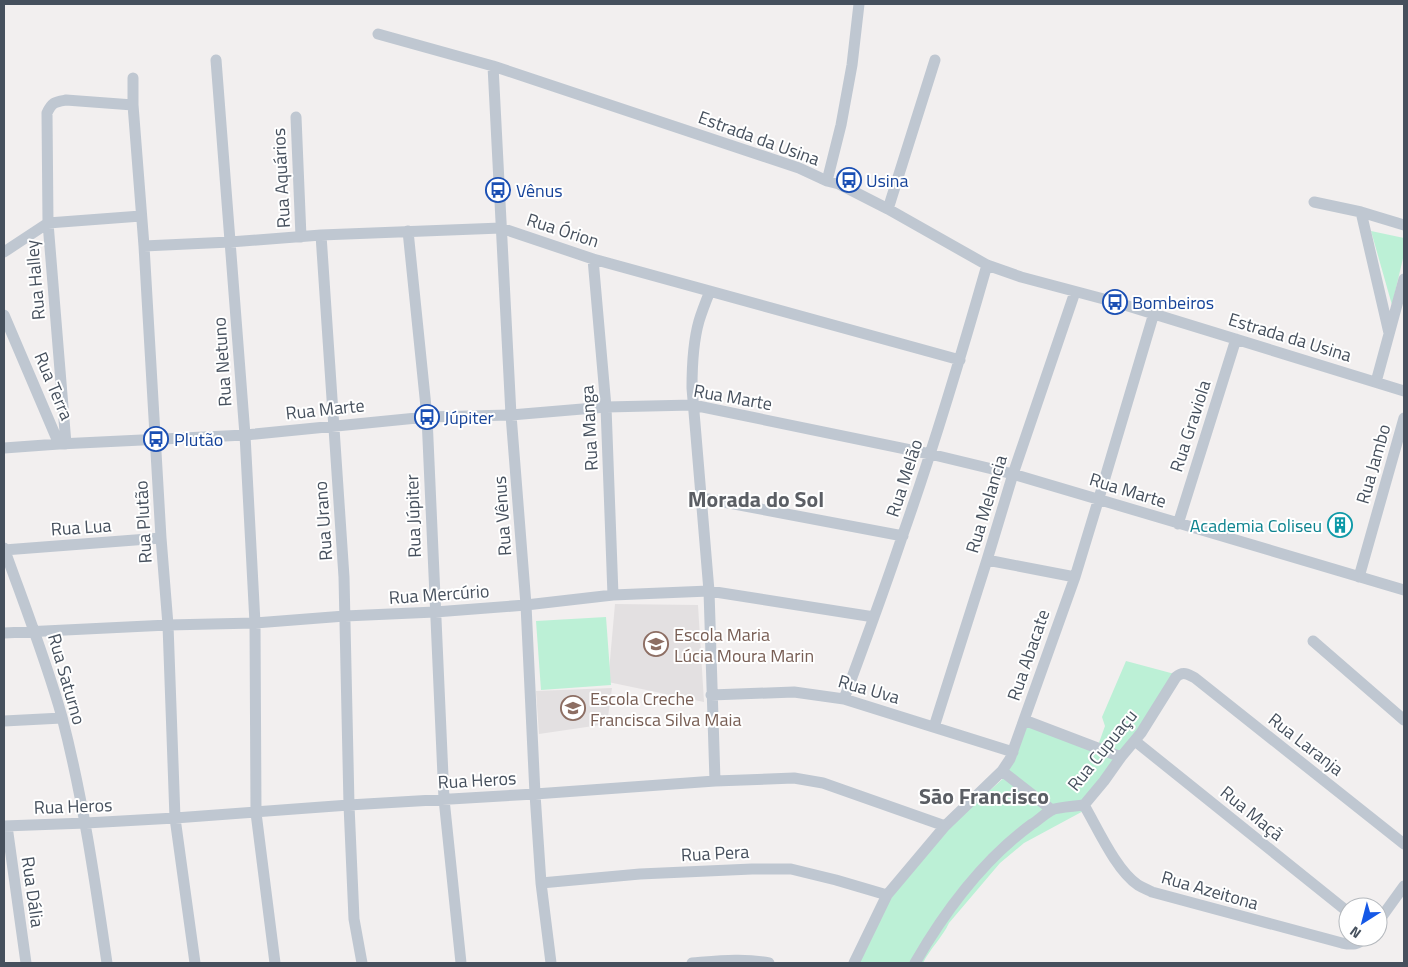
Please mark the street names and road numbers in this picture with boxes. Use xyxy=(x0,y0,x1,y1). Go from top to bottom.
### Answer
street label: Estrada da Usina xyxy=(695,104,823,172)
street label: Rua Aquários xyxy=(265,127,297,229)
street label: Rua Órion xyxy=(523,206,603,254)
street label: Rua Halley xyxy=(18,238,52,321)
street label: Estrada da Usina xyxy=(1225,305,1355,369)
street label: Rua Netuno xyxy=(205,316,239,408)
street label: Rua Terra xyxy=(28,348,80,424)
street label: Rua Marte xyxy=(692,377,774,417)
street label: Rua Graviola xyxy=(1162,377,1218,475)
street label: Rua Manga xyxy=(573,385,605,471)
street label: Rua Marte xyxy=(284,391,366,427)
street label: Rua Jambo xyxy=(1349,421,1397,507)
street label: Rua Melão xyxy=(879,436,929,520)
street label: Rua Melancia xyxy=(958,452,1014,556)
street label: Rua Marte xyxy=(1086,465,1170,515)
street label: Rua Júpiter xyxy=(398,474,428,558)
street label: Rua Vênus xyxy=(486,475,518,557)
street label: Rua Plutão xyxy=(127,480,159,564)
street label: Rua Urano xyxy=(307,480,339,562)
street label: Rua Lua xyxy=(50,511,112,543)
street label: Rua Mercúrio xyxy=(388,577,490,611)
street label: Rua Abacate xyxy=(1000,606,1056,704)
street label: Rua Saturno xyxy=(41,630,93,728)
street label: Rua Uva xyxy=(835,667,903,711)
street label: Rua Cupuaçu xyxy=(1061,703,1143,797)
street label: Rua Laranja xyxy=(1263,706,1349,782)
street label: Rua Heros xyxy=(437,764,517,796)
street label: Rua Maçã xyxy=(1215,779,1289,847)
street label: Rua Heros xyxy=(33,791,113,821)
street label: Rua Pera xyxy=(680,838,750,868)
street label: Rua Dália xyxy=(15,855,51,929)
street label: Rua Azeitona xyxy=(1158,863,1262,917)

